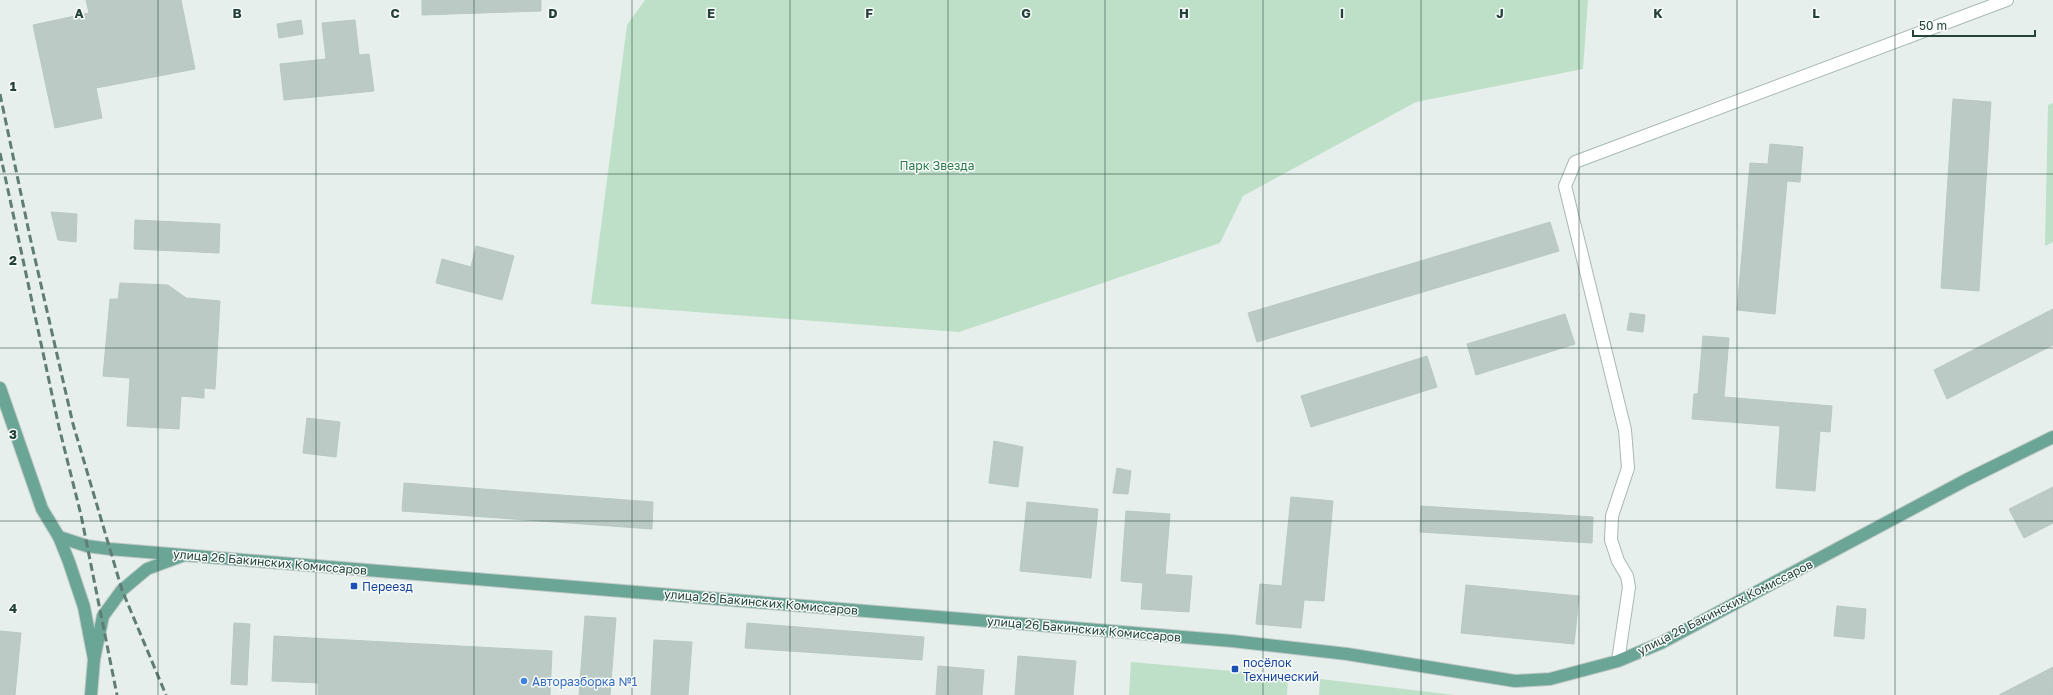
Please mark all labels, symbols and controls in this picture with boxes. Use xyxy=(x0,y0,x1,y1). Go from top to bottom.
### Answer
text: A xyxy=(74,5,84,21)
text: B xyxy=(232,5,242,21)
text: C xyxy=(390,5,400,21)
text: D xyxy=(548,5,558,21)
text: E xyxy=(707,5,715,21)
text: F xyxy=(865,5,873,21)
text: G xyxy=(1021,5,1031,21)
text: H xyxy=(1179,5,1189,21)
text: I xyxy=(1340,5,1344,21)
text: J xyxy=(1496,5,1504,21)
text: K xyxy=(1653,5,1663,21)
text: L xyxy=(1812,5,1820,21)
scale bar xyxy=(1913,12,2035,38)
text: 50 m xyxy=(1919,18,1947,33)
text: 1 xyxy=(10,78,17,94)
park label: Парк Звезда xyxy=(900,158,974,173)
text: 2 xyxy=(9,252,17,268)
text: 3 xyxy=(9,426,17,442)
street label: улица 26 Бакинских Комиссаров xyxy=(172,546,368,578)
street label: улица 26 Бакинских Комиссаров xyxy=(1635,556,1815,658)
place label: Переезд xyxy=(362,579,413,594)
marker: Переезд xyxy=(349,581,359,591)
street label: улица 26 Бакинских Комиссаров xyxy=(663,586,859,618)
text: 4 xyxy=(9,600,17,616)
street label: улица 26 Бакинских Комиссаров xyxy=(986,613,1182,645)
place label: посёлок Технический xyxy=(1243,655,1319,684)
marker: посёлок Технический xyxy=(1230,664,1240,674)
place label: Авторазборка №1 xyxy=(532,674,638,689)
marker: Авторазборка №1 xyxy=(519,676,529,686)

